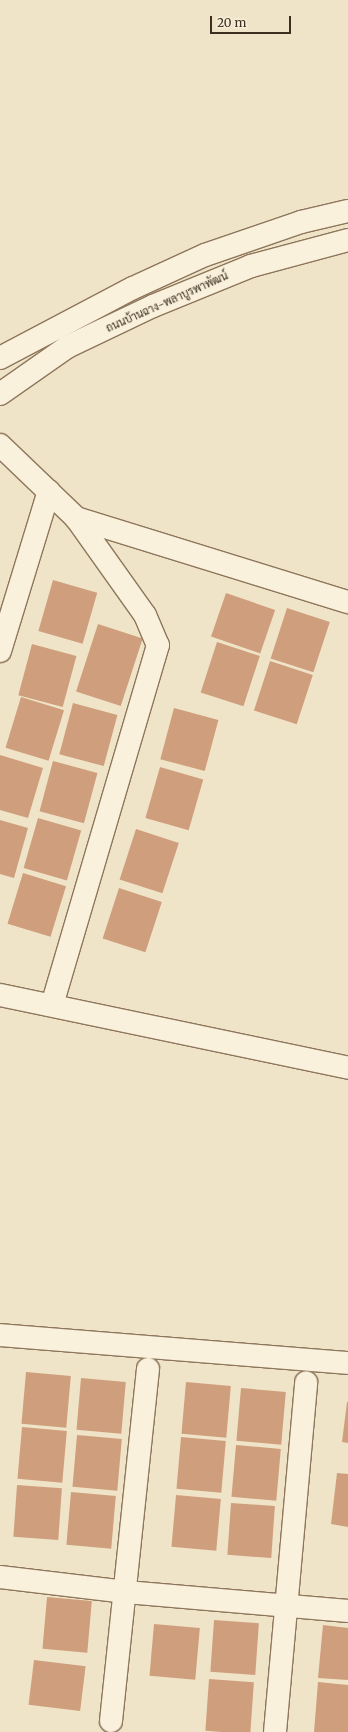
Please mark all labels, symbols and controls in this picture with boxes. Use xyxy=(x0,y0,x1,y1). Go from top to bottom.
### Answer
scale bar xyxy=(212,8,293,34)
text: 20 m xyxy=(217,15,246,30)
street label: ถนนบ้านฉาง-พลาบูรพาพัฒน์ xyxy=(104,269,230,335)

